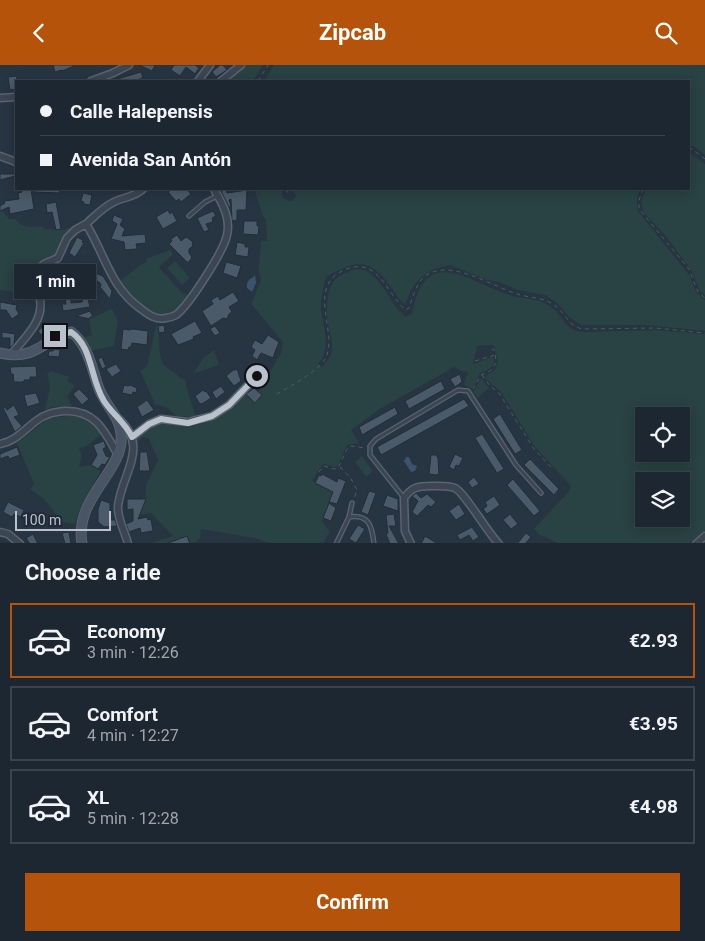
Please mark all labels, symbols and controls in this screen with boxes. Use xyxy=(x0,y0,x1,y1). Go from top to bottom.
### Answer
icon: back xyxy=(25,19,53,47)
icon: search xyxy=(652,19,680,47)
text: Zipcab xyxy=(319,20,386,45)
text: Calle Halepensis xyxy=(70,100,213,123)
text: Avenida San Antón xyxy=(70,148,231,171)
callout: 1 min xyxy=(14,263,96,299)
text: 1 min xyxy=(35,272,75,291)
route end xyxy=(44,325,66,347)
route start xyxy=(246,365,268,387)
map controls xyxy=(635,407,690,527)
button: locate xyxy=(635,407,690,462)
button: layers xyxy=(635,472,690,527)
scale bar xyxy=(15,508,111,532)
text: 100 m xyxy=(22,512,61,528)
text: Choose a ride xyxy=(25,560,161,585)
icon: car xyxy=(27,618,72,663)
text: Economy xyxy=(87,620,166,643)
text: €2.93 xyxy=(629,629,678,652)
text: 3 min · 12:26 xyxy=(87,643,179,662)
icon: car xyxy=(27,701,72,746)
text: Comfort xyxy=(87,703,158,726)
text: €3.95 xyxy=(629,712,678,735)
text: 4 min · 12:27 xyxy=(87,726,179,745)
icon: car xyxy=(27,784,72,829)
text: XL xyxy=(87,786,109,809)
text: €4.98 xyxy=(629,795,678,818)
text: 5 min · 12:28 xyxy=(87,809,179,828)
button: Confirm xyxy=(25,873,680,931)

